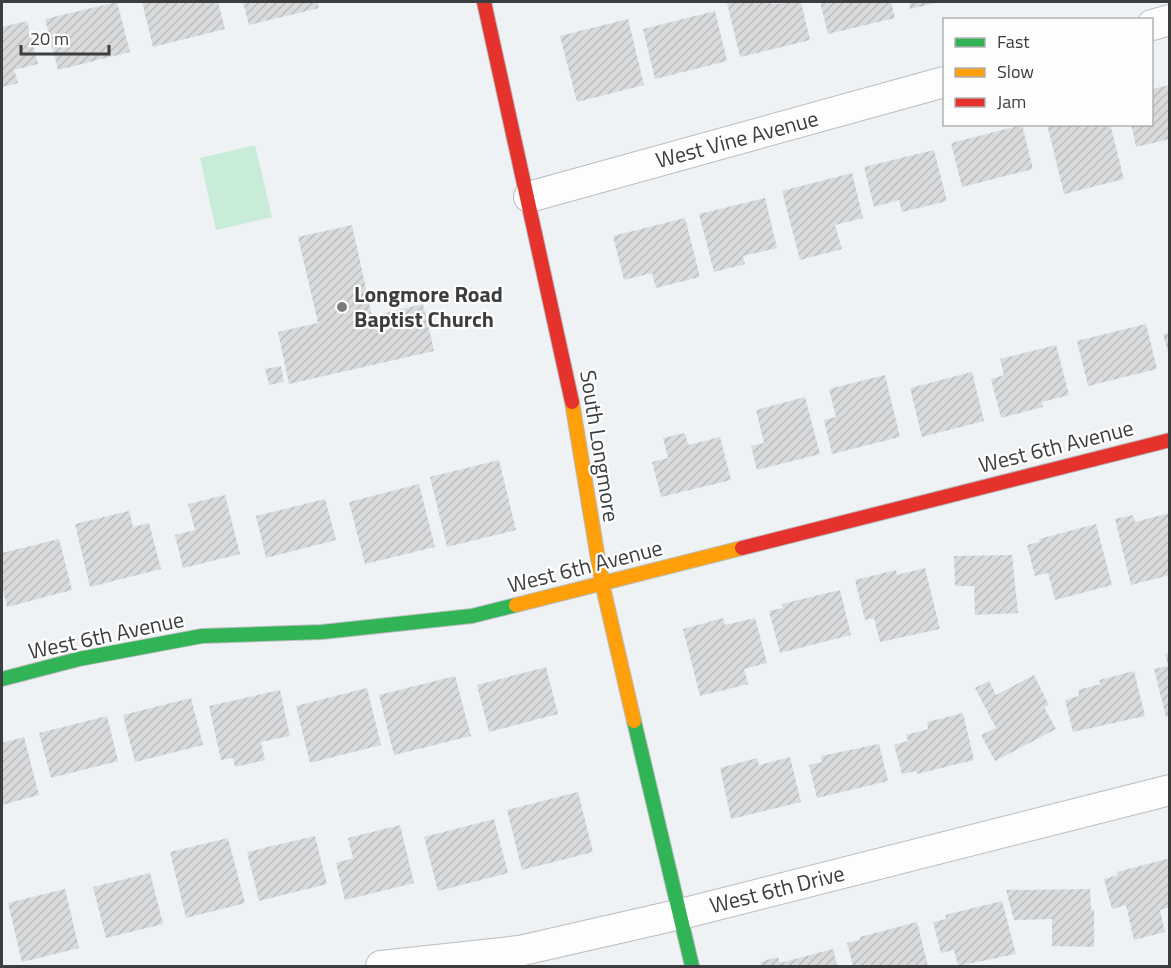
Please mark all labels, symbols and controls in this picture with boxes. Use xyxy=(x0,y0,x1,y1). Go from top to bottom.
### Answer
scale bar xyxy=(21,18,110,56)
legend xyxy=(943,18,1153,126)
text: 20 m xyxy=(30,25,69,52)
text: Fast xyxy=(997,28,1030,55)
text: Slow xyxy=(997,58,1034,85)
text: Jam xyxy=(997,88,1026,115)
street label: West Vine Avenue xyxy=(652,101,822,177)
place label: Longmore Road Baptist Church xyxy=(354,277,503,336)
marker: Longmore Road Baptist Church xyxy=(335,300,349,314)
street label: South Longmore xyxy=(571,368,629,524)
street label: West 6th Avenue xyxy=(975,410,1137,482)
street label: West 6th Avenue xyxy=(504,530,666,602)
street label: West 6th Avenue xyxy=(25,602,187,668)
street label: West 6th Drive xyxy=(706,856,848,922)

